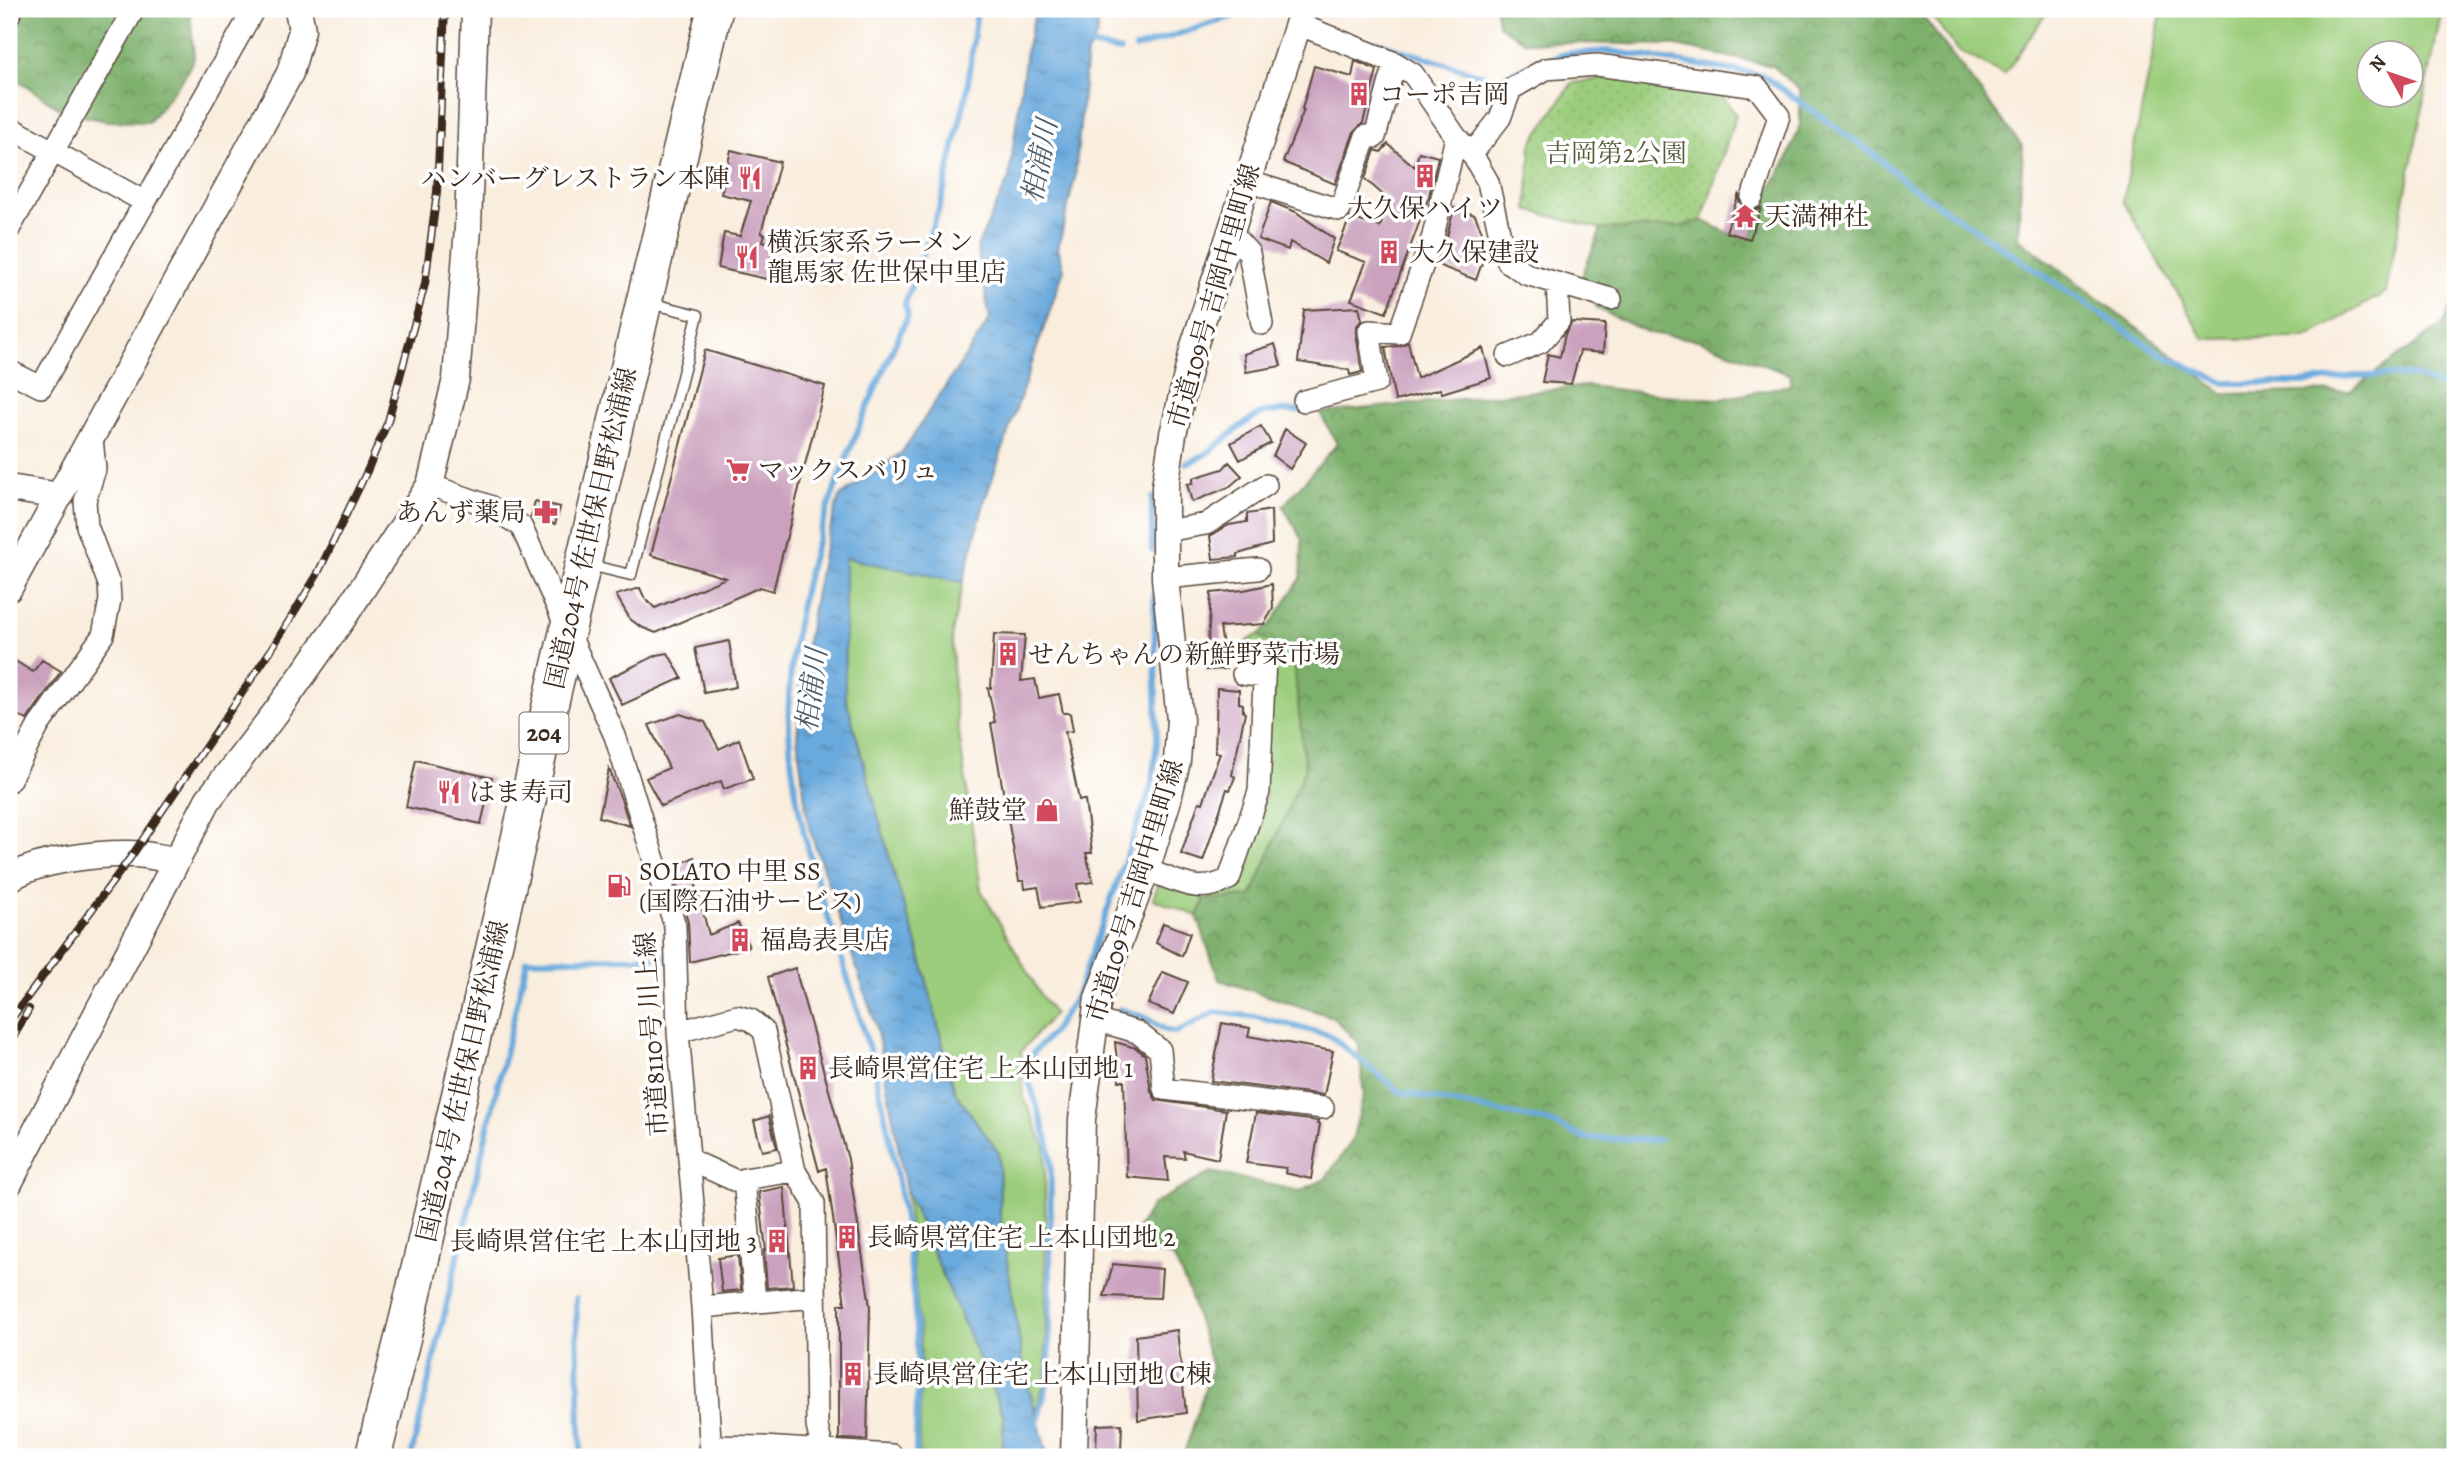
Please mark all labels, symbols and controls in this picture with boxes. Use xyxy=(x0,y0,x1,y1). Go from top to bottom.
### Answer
north arrow xyxy=(2356,38,2426,108)
text: N xyxy=(2363,50,2392,77)
place label: コーポ吉岡 xyxy=(1379,77,1509,112)
building icon: コーポ吉岡 xyxy=(1345,80,1373,108)
water label: 相浦川 xyxy=(1013,113,1067,206)
park label: 吉岡第2公園 xyxy=(1545,136,1687,171)
street label: 市道109号 吉岡中里町線 xyxy=(1159,160,1269,432)
place label: ハンバーグレストラン本陣 xyxy=(421,161,730,196)
building icon: 大久保ハイツ xyxy=(1411,162,1439,190)
restaurant icon: ハンバーグレストラン本陣 xyxy=(736,164,764,192)
place label: 大久保ハイツ xyxy=(1347,191,1503,226)
place label: 天満神社 xyxy=(1765,199,1869,234)
temple icon: 天満神社 xyxy=(1731,202,1759,230)
place label: 横浜家系ラーメン 龍馬家 佐世保中里店 xyxy=(767,225,1006,290)
place label: 大久保建設 xyxy=(1409,235,1539,270)
building icon: 大久保建設 xyxy=(1375,238,1403,266)
restaurant icon: 横浜家系ラーメン 龍馬家 佐世保中里店 xyxy=(733,243,761,271)
street label: 国道204号 佐世保日野松浦線 xyxy=(537,364,645,692)
place label: マックスバリュ xyxy=(758,453,938,488)
supermarket icon: マックスバリュ xyxy=(724,456,752,484)
place label: あんず薬局 xyxy=(396,495,526,530)
pharmacy icon: あんず薬局 xyxy=(532,498,560,526)
place label: せんちゃんの新鮮野菜市場 xyxy=(1028,637,1340,672)
building icon: せんちゃんの新鮮野菜市場 xyxy=(994,640,1022,668)
water label: 相浦川 xyxy=(788,643,836,734)
road number: 204 xyxy=(520,712,568,754)
street label: 市道109号 吉岡中里町線 xyxy=(1078,755,1192,1027)
place label: はま寿司 xyxy=(469,775,573,810)
restaurant icon: はま寿司 xyxy=(435,778,463,806)
place label: 鮮鼓堂 xyxy=(949,793,1027,828)
shop icon: 鮮鼓堂 xyxy=(1033,796,1061,824)
place label: SOLATO 中里 SS (国際石油サービス) xyxy=(639,854,861,919)
fuel station icon: SOLATO 中里 SS (国際石油サービス) xyxy=(605,872,633,900)
street label: 国道204号 佐世保日野松浦線 xyxy=(409,917,517,1245)
place label: 福島表具店 xyxy=(760,923,890,958)
building icon: 福島表具店 xyxy=(726,926,754,954)
street label: 市道8110号 川上線 xyxy=(627,930,677,1138)
place label: 長崎県営住宅 上本山団地 1 xyxy=(828,1051,1133,1086)
building icon: 長崎県営住宅 上本山団地 1 xyxy=(794,1054,822,1082)
place label: 長崎県営住宅 上本山団地 2 xyxy=(867,1220,1176,1255)
building icon: 長崎県営住宅 上本山団地 2 xyxy=(833,1223,861,1251)
place label: 長崎県営住宅 上本山団地 3 xyxy=(450,1224,757,1259)
building icon: 長崎県営住宅 上本山団地 3 xyxy=(763,1227,791,1255)
place label: 長崎県営住宅 上本山団地 C棟 xyxy=(873,1357,1212,1392)
building icon: 長崎県営住宅 上本山団地 C棟 xyxy=(839,1360,867,1388)

